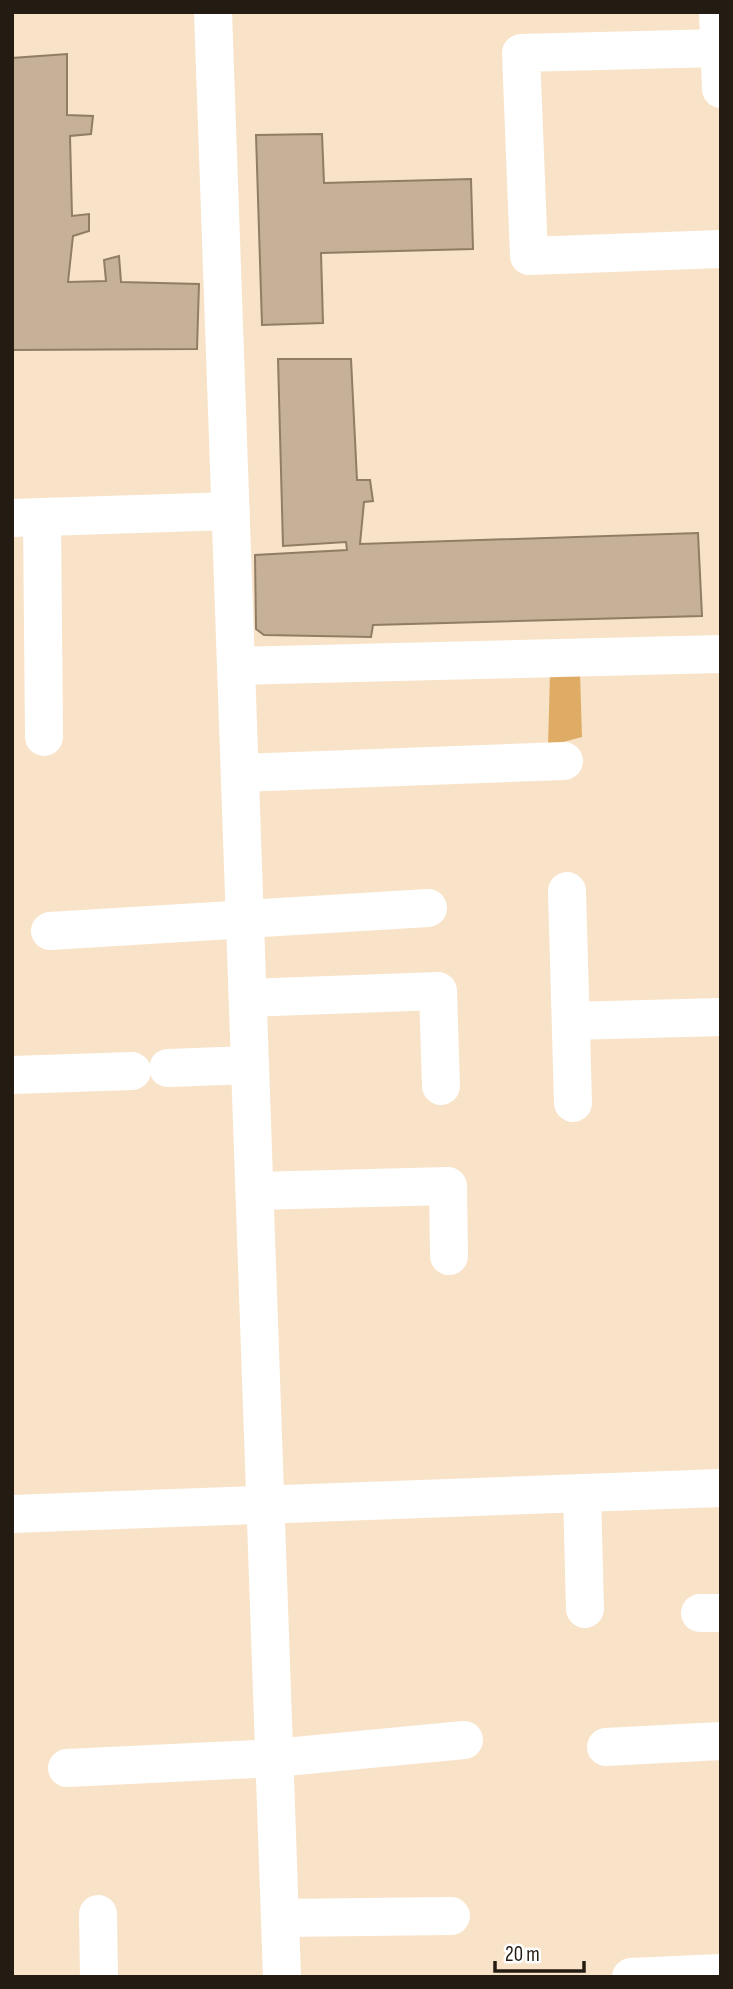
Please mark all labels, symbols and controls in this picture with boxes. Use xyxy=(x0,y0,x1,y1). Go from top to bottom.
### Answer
scale bar xyxy=(495,1930,584,1974)
text: 20 m xyxy=(505,1942,540,1967)

